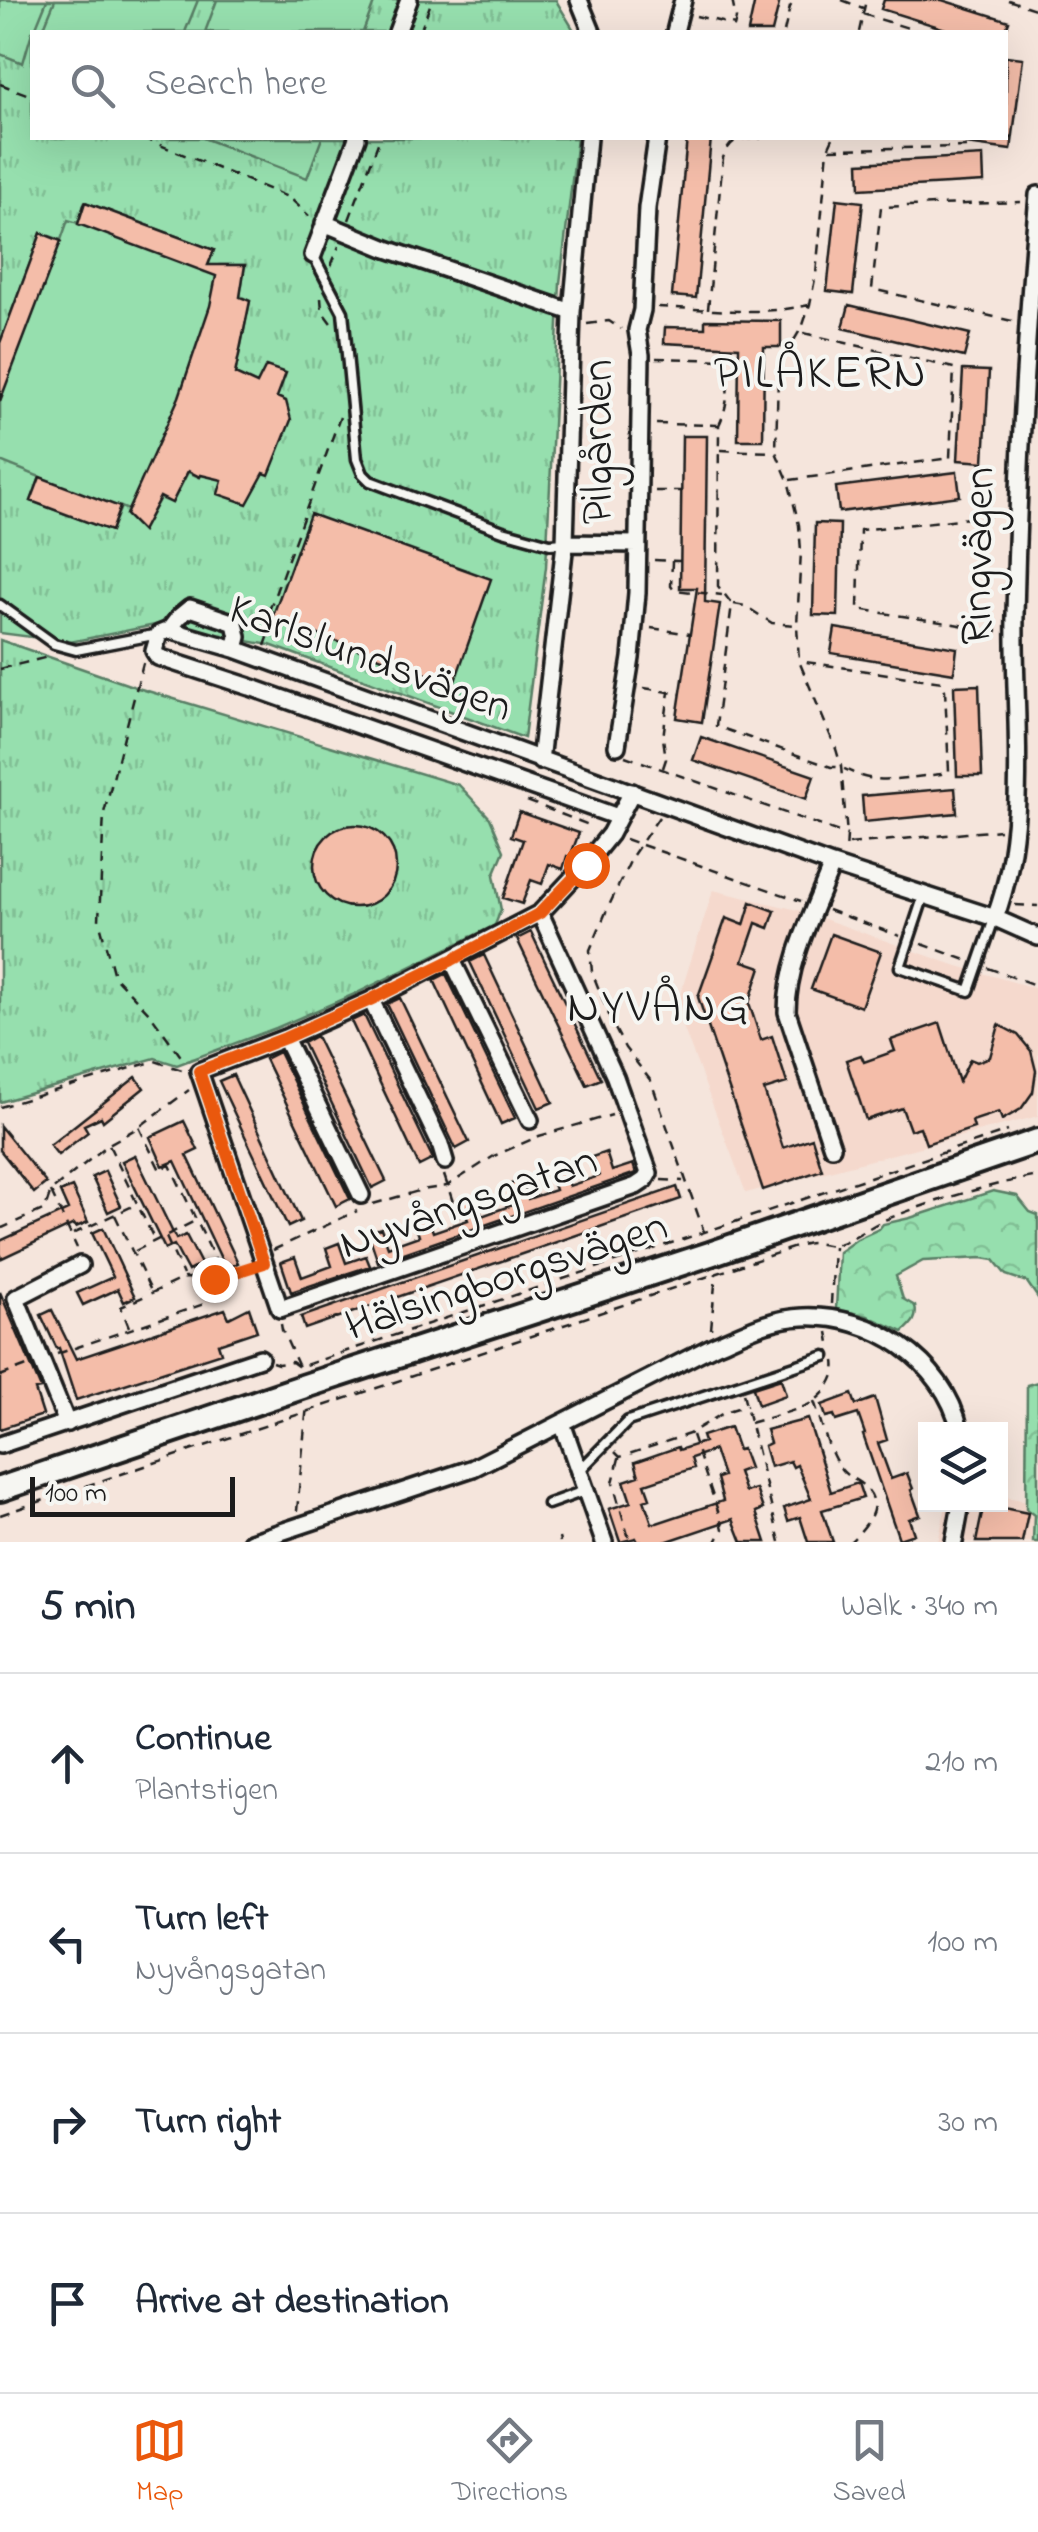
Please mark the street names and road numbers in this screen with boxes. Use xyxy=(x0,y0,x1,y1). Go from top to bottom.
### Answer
street label: Pilgården xyxy=(567,359,634,525)
street label: Ringvägen xyxy=(945,466,1016,646)
street label: Karlslundsvägen xyxy=(219,578,521,743)
street label: Nyvångsgatan xyxy=(331,1129,607,1280)
street label: Hälsingborgsvägen xyxy=(337,1195,677,1362)

